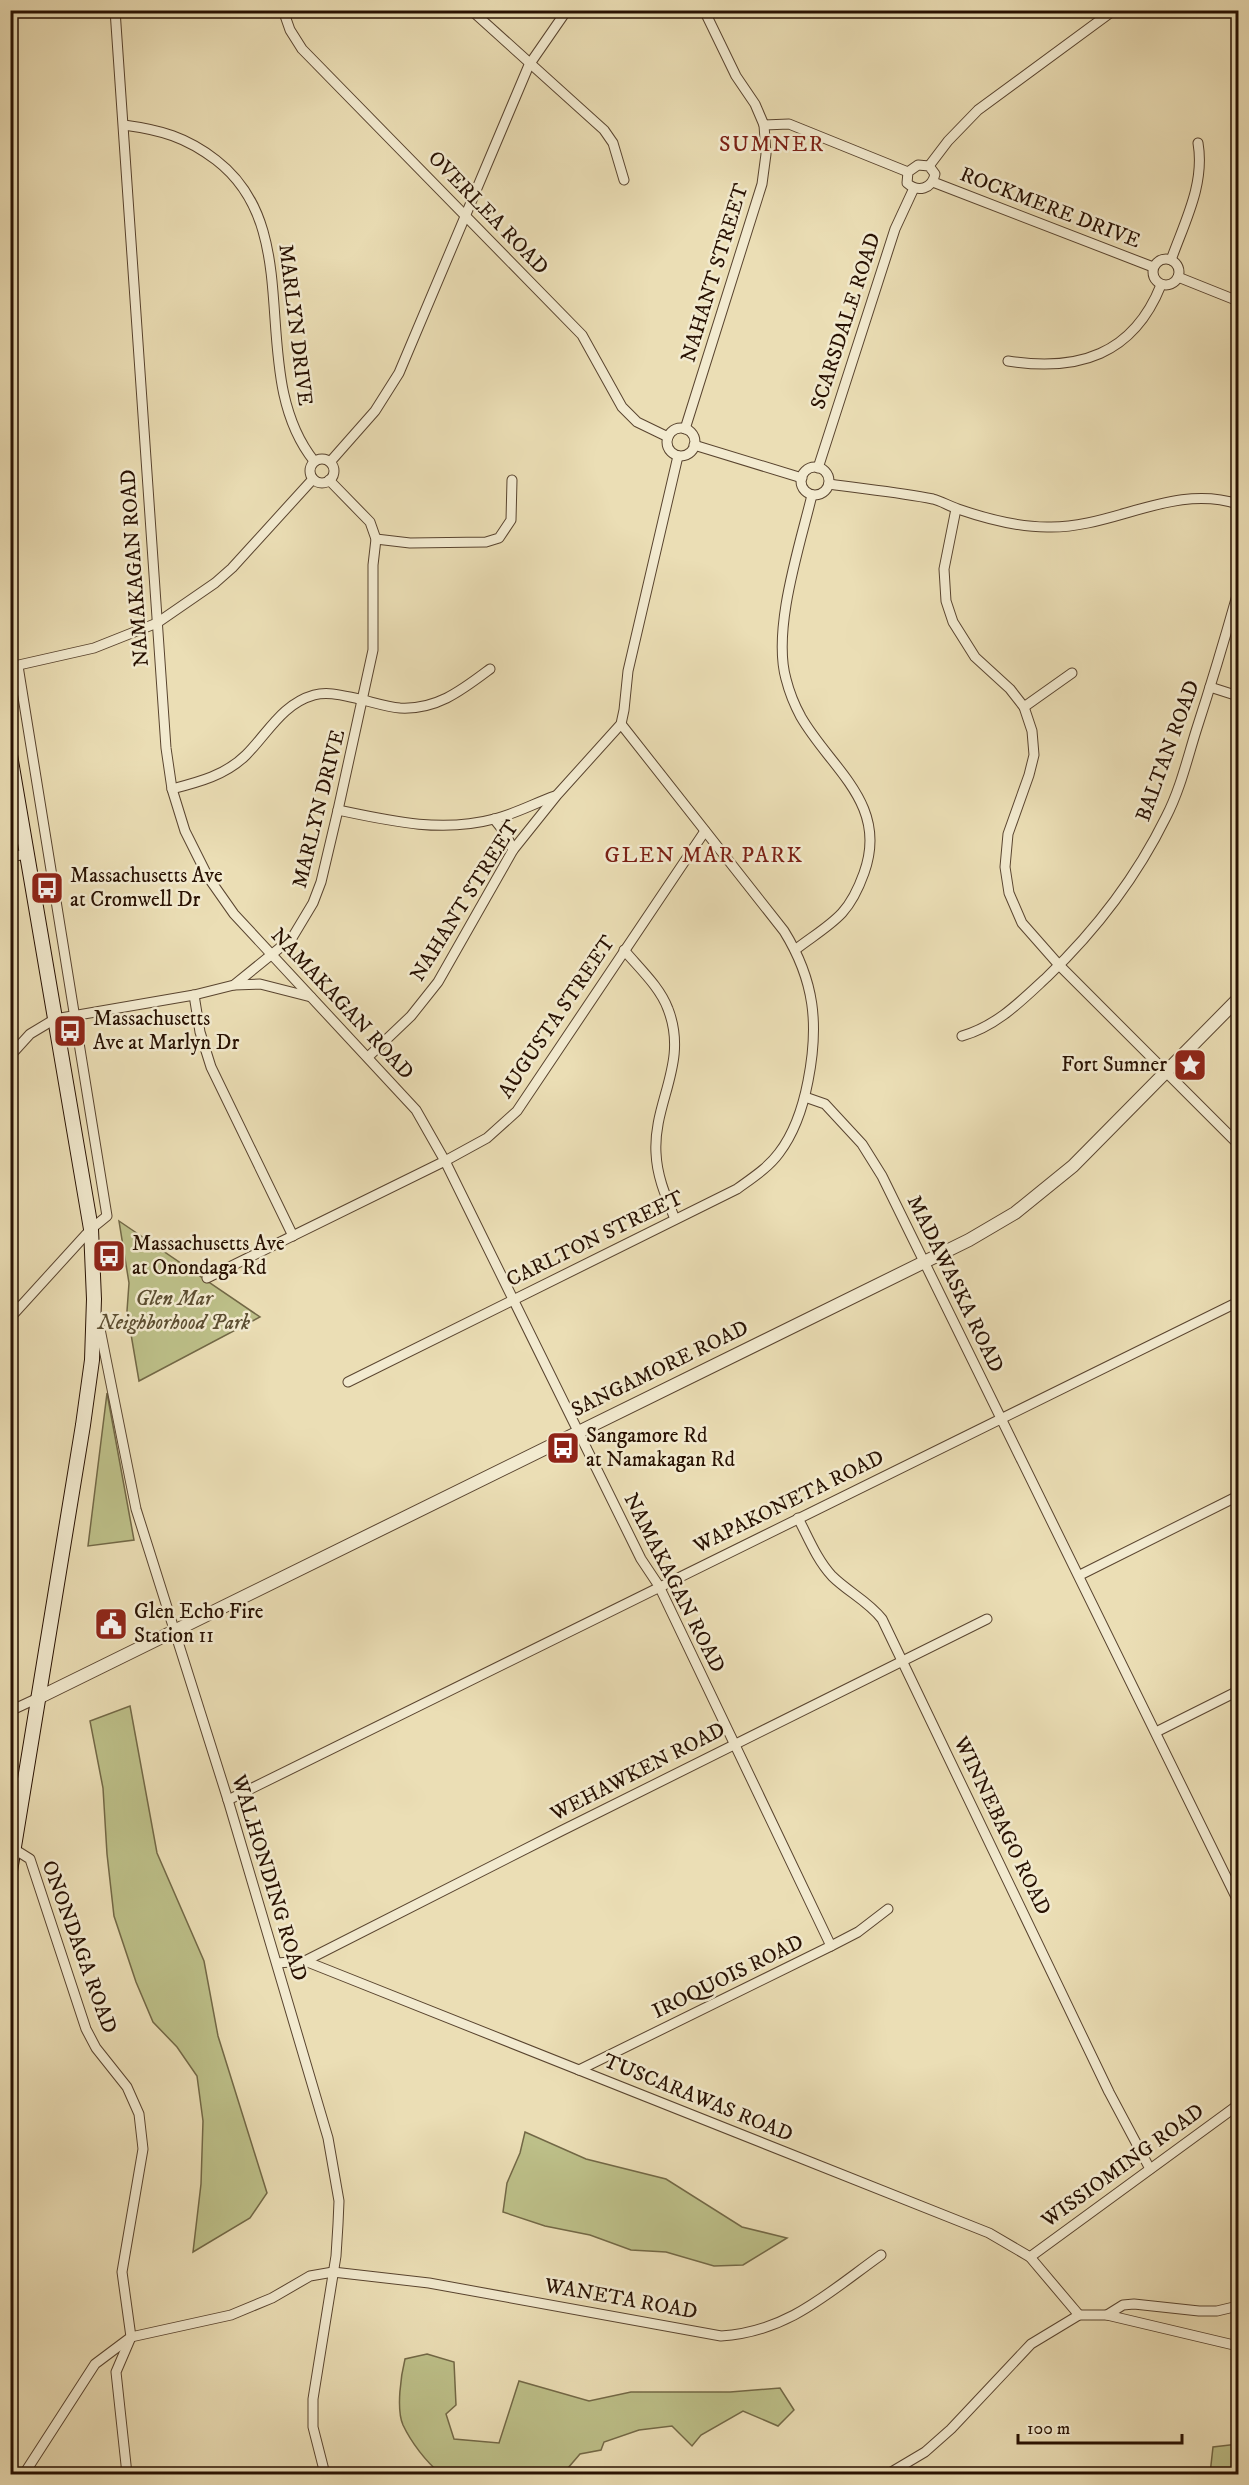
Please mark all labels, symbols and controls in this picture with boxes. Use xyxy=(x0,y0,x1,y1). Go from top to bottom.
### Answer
district label: SUMNER xyxy=(719,131,825,158)
street label: OVERLEA ROAD xyxy=(422,146,554,280)
street label: ROCKMERE DRIVE xyxy=(956,162,1144,254)
street label: NAHANT STREET xyxy=(675,180,755,365)
street label: SCARSDALE ROAD xyxy=(805,229,887,413)
street label: MARLYN DRIVE xyxy=(272,243,318,407)
street label: NAMAKAGAN ROAD xyxy=(115,468,155,668)
street label: BALTAN ROAD xyxy=(1130,677,1206,825)
street label: MARLYN DRIVE xyxy=(287,727,351,891)
street label: NAHANT STREET xyxy=(405,815,525,986)
district label: GLEN MAR PARK xyxy=(605,842,803,869)
place label: Massachusetts Ave at Cromwell Dr xyxy=(70,863,223,913)
bus stop icon: Massachusetts Ave at Cromwell Dr xyxy=(29,870,65,906)
street label: NAMAKAGAN ROAD xyxy=(265,923,419,1085)
street label: AUGUSTA STREET xyxy=(493,931,621,1103)
place label: Massachusetts Ave at Marlyn Dr xyxy=(93,1006,239,1056)
bus stop icon: Massachusetts Ave at Marlyn Dr xyxy=(52,1013,88,1049)
place icon: Fort Sumner xyxy=(1172,1047,1208,1083)
place label: Fort Sumner xyxy=(1061,1052,1167,1078)
street label: CARLTON STREET xyxy=(502,1185,688,1293)
street label: MADAWASKA ROAD xyxy=(901,1191,1009,1377)
place label: Massachusetts Ave at Onondaga Rd xyxy=(132,1231,285,1281)
bus stop icon: Massachusetts Ave at Onondaga Rd xyxy=(91,1238,127,1274)
park label: Glen Mar Neighborhood Park xyxy=(97,1286,250,1336)
street label: SANGAMORE ROAD xyxy=(567,1315,753,1423)
place label: Sangamore Rd at Namakagan Rd xyxy=(586,1423,735,1473)
bus stop icon: Sangamore Rd at Namakagan Rd xyxy=(545,1430,581,1466)
street label: WAPAKONETA ROAD xyxy=(689,1445,888,1560)
street label: NAMAKAGAN ROAD xyxy=(617,1489,731,1677)
place label: Glen Echo Fire Station 11 xyxy=(134,1599,264,1649)
public building icon: Glen Echo Fire Station 11 xyxy=(93,1606,129,1642)
street label: WEHAWKEN ROAD xyxy=(545,1717,730,1828)
street label: WINNEBAGO ROAD xyxy=(947,1732,1056,1919)
street label: WALHONDING ROAD xyxy=(225,1771,313,1984)
street label: ONONDAGA ROAD xyxy=(36,1857,122,2037)
street label: IROQUOIS ROAD xyxy=(648,1929,808,2025)
street label: TUSCARAWAS ROAD xyxy=(599,2048,797,2148)
street label: WISSIOMING ROAD xyxy=(1036,2098,1209,2234)
street label: WANETA ROAD xyxy=(542,2273,699,2325)
scale bar xyxy=(1018,2407,1182,2445)
text: 100 m xyxy=(1027,2418,1070,2440)

